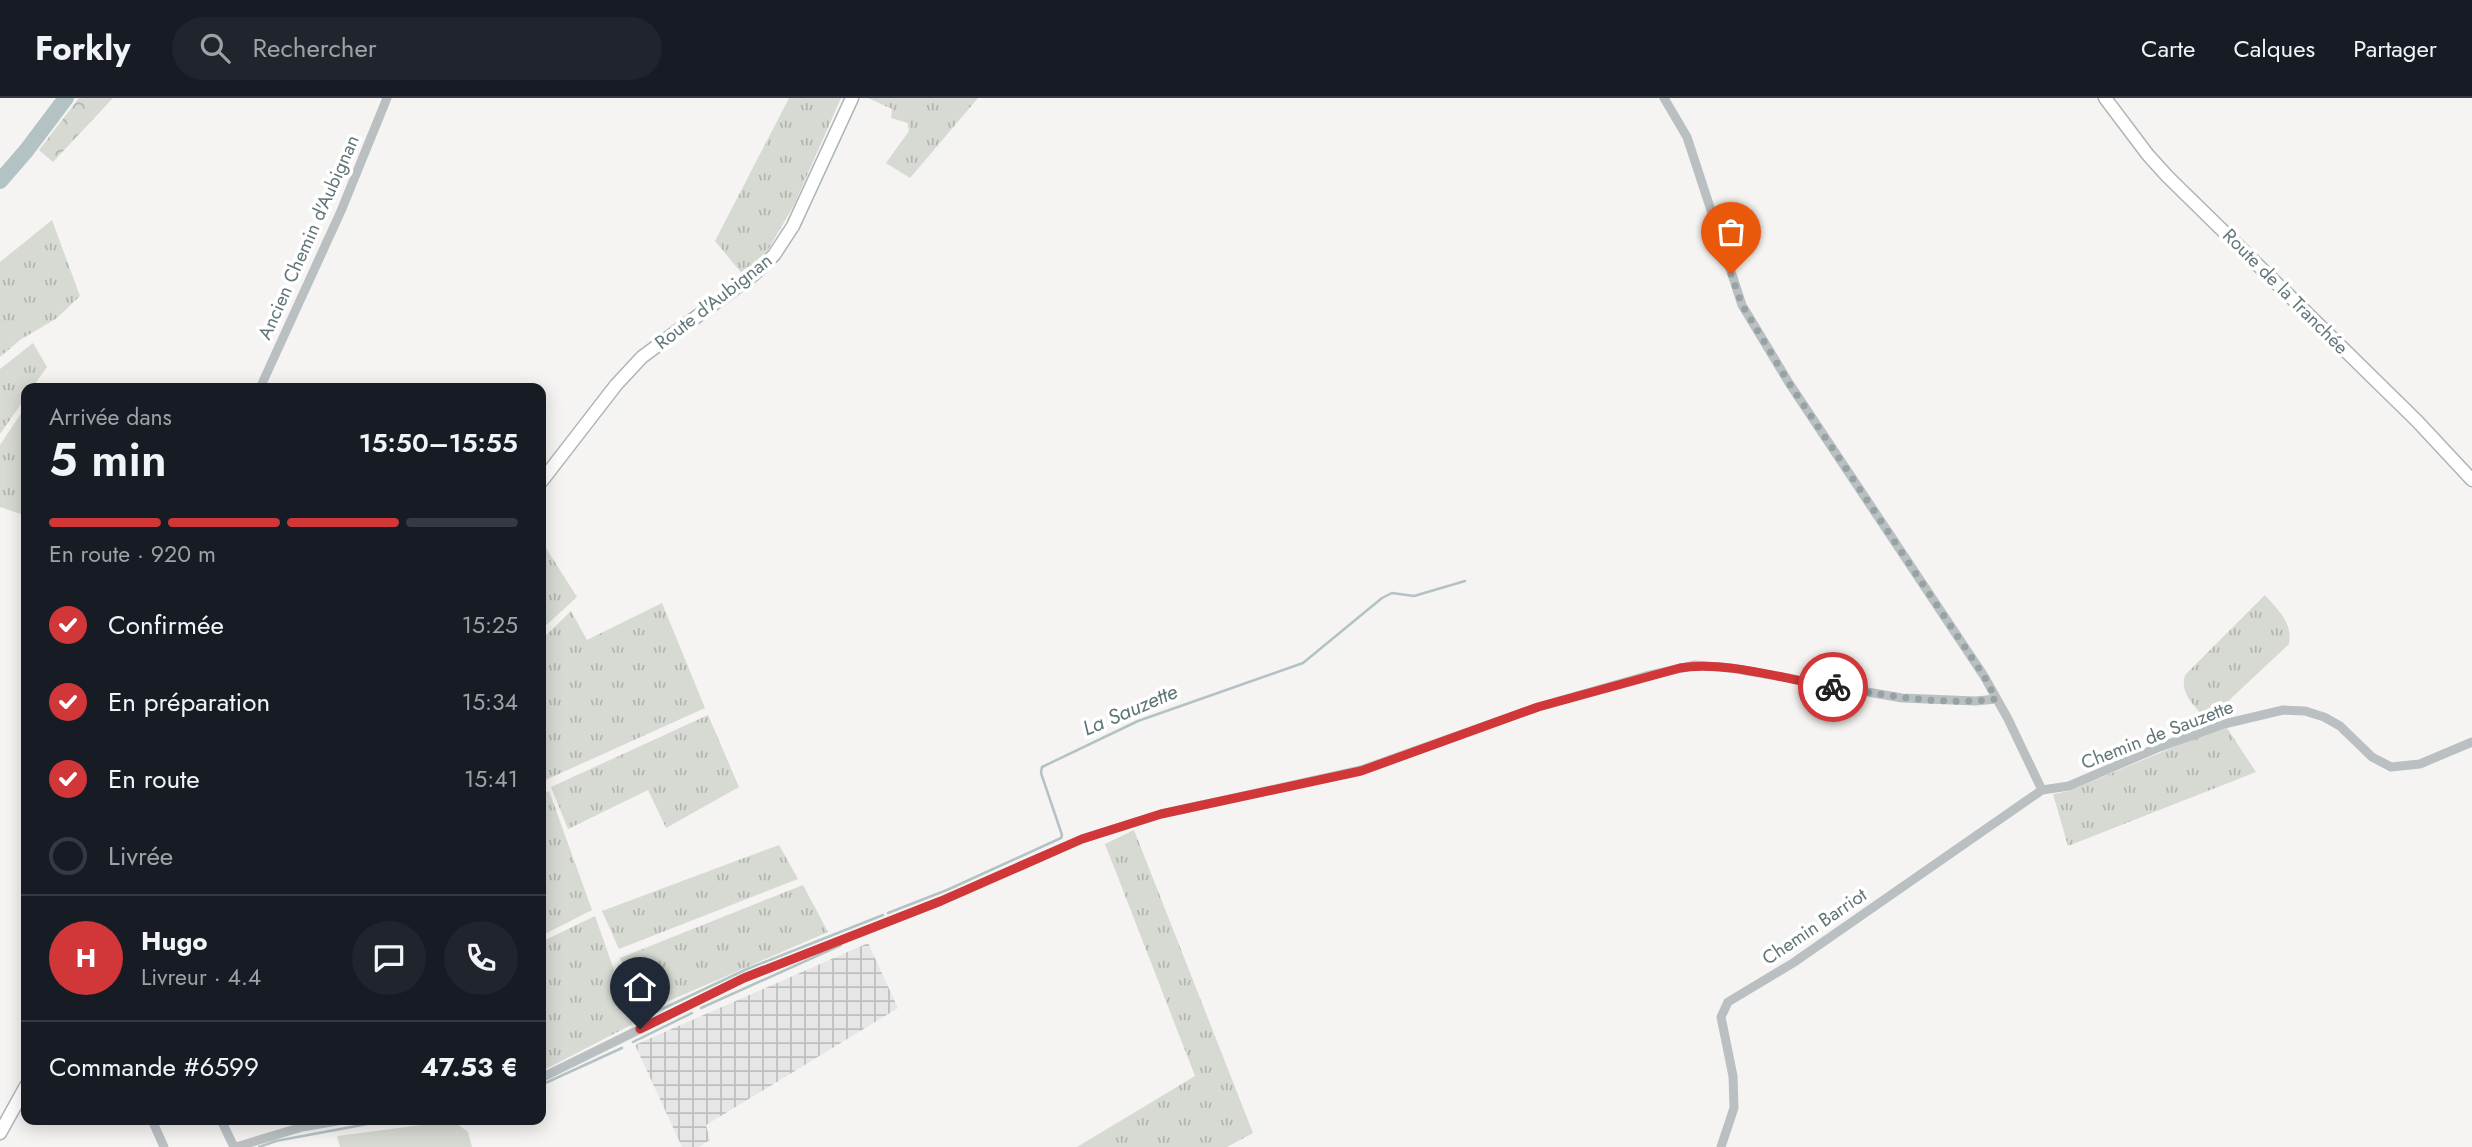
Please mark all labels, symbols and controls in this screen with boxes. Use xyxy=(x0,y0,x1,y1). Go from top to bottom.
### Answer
search box xyxy=(172,17,662,80)
text: Forkly xyxy=(35,25,130,72)
icon: search xyxy=(196,29,234,67)
text: Rechercher xyxy=(252,29,377,67)
text: Carte xyxy=(2141,31,2195,66)
text: Calques xyxy=(2233,31,2315,66)
text: Partager xyxy=(2353,31,2437,66)
street label: Ancien Chemin d'Aubignan xyxy=(251,131,366,344)
pin xyxy=(1701,202,1761,274)
icon: bag xyxy=(1712,213,1750,251)
street label: Route de la Tranchée xyxy=(2217,222,2355,360)
street label: Route d'Aubignan xyxy=(649,247,778,356)
text: Arrivée dans xyxy=(49,400,172,434)
text: 15:50–15:55 xyxy=(359,424,518,462)
text: 5 min xyxy=(49,427,167,493)
text: En route · 920 m xyxy=(49,537,216,571)
icon: check xyxy=(49,606,87,644)
text: Confirmée xyxy=(108,606,224,644)
text: 15:25 xyxy=(462,608,518,642)
courier xyxy=(1798,652,1868,722)
icon: bike xyxy=(1814,668,1852,706)
water label: La Sauzette xyxy=(1078,676,1183,743)
icon: check xyxy=(49,683,87,721)
text: En préparation xyxy=(108,683,270,721)
text: 15:34 xyxy=(462,685,518,719)
street label: Chemin de Sauzette xyxy=(2077,693,2237,776)
icon: check xyxy=(49,760,87,798)
text: En route xyxy=(108,760,200,798)
text: 15:41 xyxy=(464,762,518,796)
text: Livrée xyxy=(108,837,173,875)
street label: Chemin Barriot xyxy=(1757,881,1872,971)
button: chat xyxy=(352,921,426,995)
button: phone xyxy=(444,921,518,995)
text: Hugo xyxy=(141,922,208,960)
text: H xyxy=(76,939,96,977)
pin xyxy=(610,957,670,1029)
text: Livreur · 4.4 xyxy=(141,960,261,994)
icon: home xyxy=(621,968,659,1006)
text: Commande #6599 xyxy=(49,1048,259,1086)
text: 47.53 € xyxy=(421,1048,518,1086)

